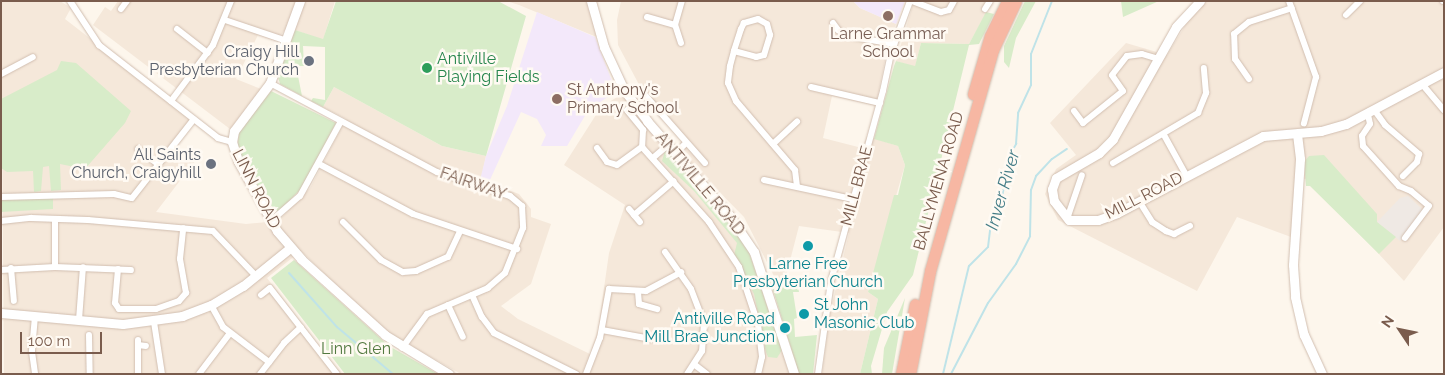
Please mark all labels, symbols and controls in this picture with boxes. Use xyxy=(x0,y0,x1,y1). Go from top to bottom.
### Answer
marker: Larne Grammar School xyxy=(882,10,894,22)
place label: Larne Grammar School xyxy=(830,24,946,62)
place label: Craigy Hill Presbyterian Church xyxy=(149,42,299,80)
place label: Antiville Playing Fields xyxy=(437,49,540,87)
marker: Craigy Hill Presbyterian Church xyxy=(303,55,315,67)
marker: Antiville Playing Fields xyxy=(421,62,433,74)
place label: St Anthony's Primary School xyxy=(567,80,679,118)
marker: St Anthony's Primary School xyxy=(551,93,563,105)
street label: BALLYMENA ROAD xyxy=(910,109,968,253)
street label: ANTIVILLE ROAD xyxy=(651,129,749,239)
street label: MILL BRAE xyxy=(837,144,877,228)
place label: All Saints Church, Craigyhill xyxy=(71,145,201,183)
street label: LINN ROAD xyxy=(228,146,284,232)
water label: Inver River xyxy=(981,147,1025,233)
marker: All Saints Church, Craigyhill xyxy=(205,158,217,170)
street label: FAIRWAY xyxy=(437,164,509,204)
street label: MILL ROAD xyxy=(1102,168,1186,224)
marker: Larne Free Presbyterian Church xyxy=(802,240,814,252)
place label: Larne Free Presbyterian Church xyxy=(733,254,883,292)
place label: St John Masonic Club xyxy=(814,295,914,333)
north arrow xyxy=(1375,305,1425,355)
marker: St John Masonic Club xyxy=(798,308,810,320)
place label: Antiville Road Mill Brae Junction xyxy=(643,309,775,347)
text: N xyxy=(1378,313,1397,331)
scale bar xyxy=(22,322,105,354)
marker: Antiville Road Mill Brae Junction xyxy=(779,322,791,334)
text: 100 m xyxy=(28,332,70,350)
park label: Linn Glen xyxy=(321,339,391,359)

